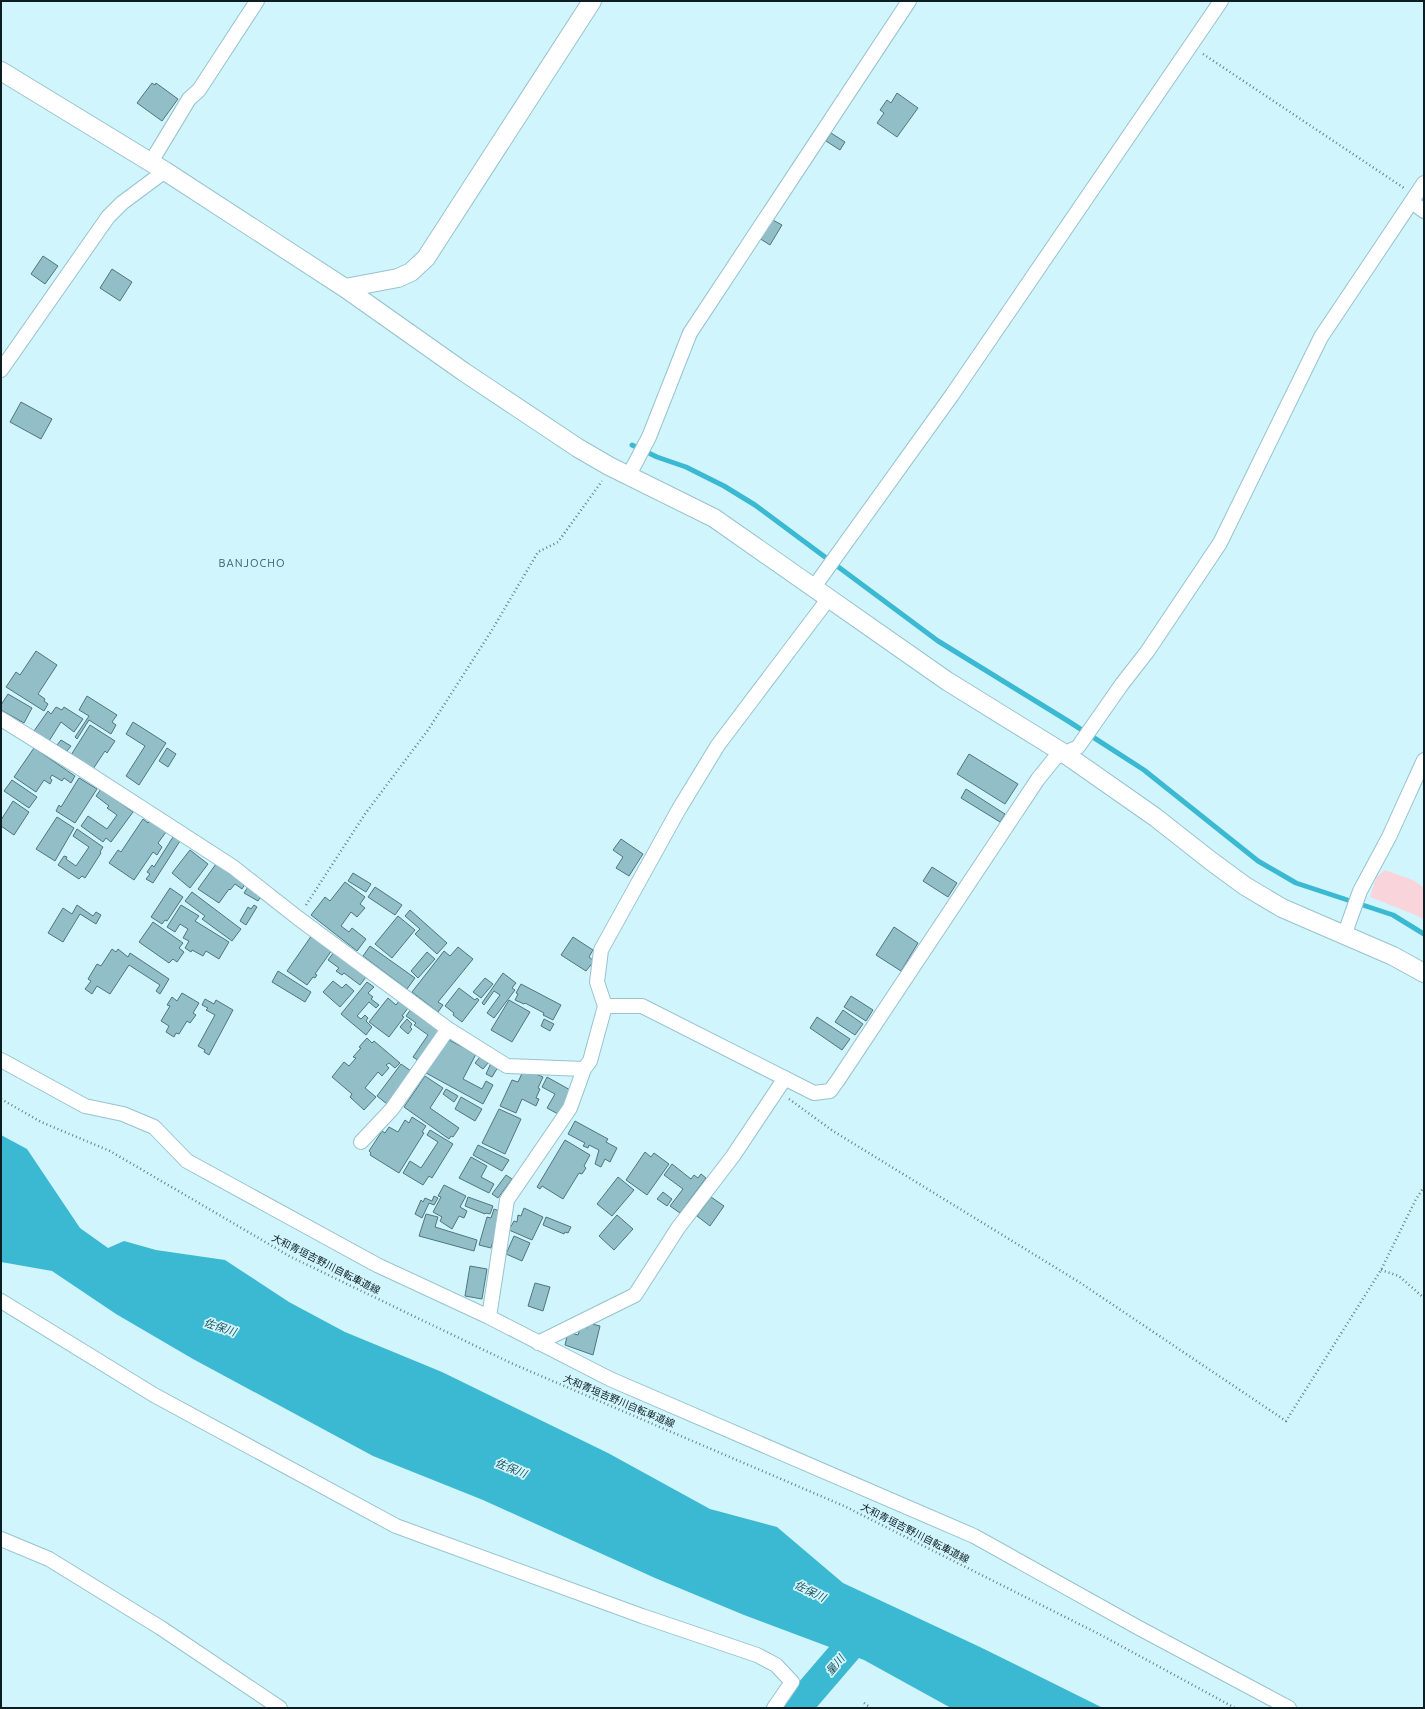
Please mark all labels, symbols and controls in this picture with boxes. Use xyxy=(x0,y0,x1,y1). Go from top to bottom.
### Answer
district label: BANJOCHO xyxy=(219,557,285,569)
street label: 大和青垣吉野川自転車道線 xyxy=(270,1232,382,1296)
water label: 佐保川 xyxy=(202,1316,238,1338)
street label: 大和青垣吉野川自転車道線 xyxy=(562,1372,676,1430)
water label: 佐保川 xyxy=(493,1456,529,1480)
street label: 大和青垣吉野川自転車道線 xyxy=(859,1501,971,1565)
water label: 佐保川 xyxy=(793,1578,828,1604)
water label: 量川 xyxy=(823,1652,847,1677)

